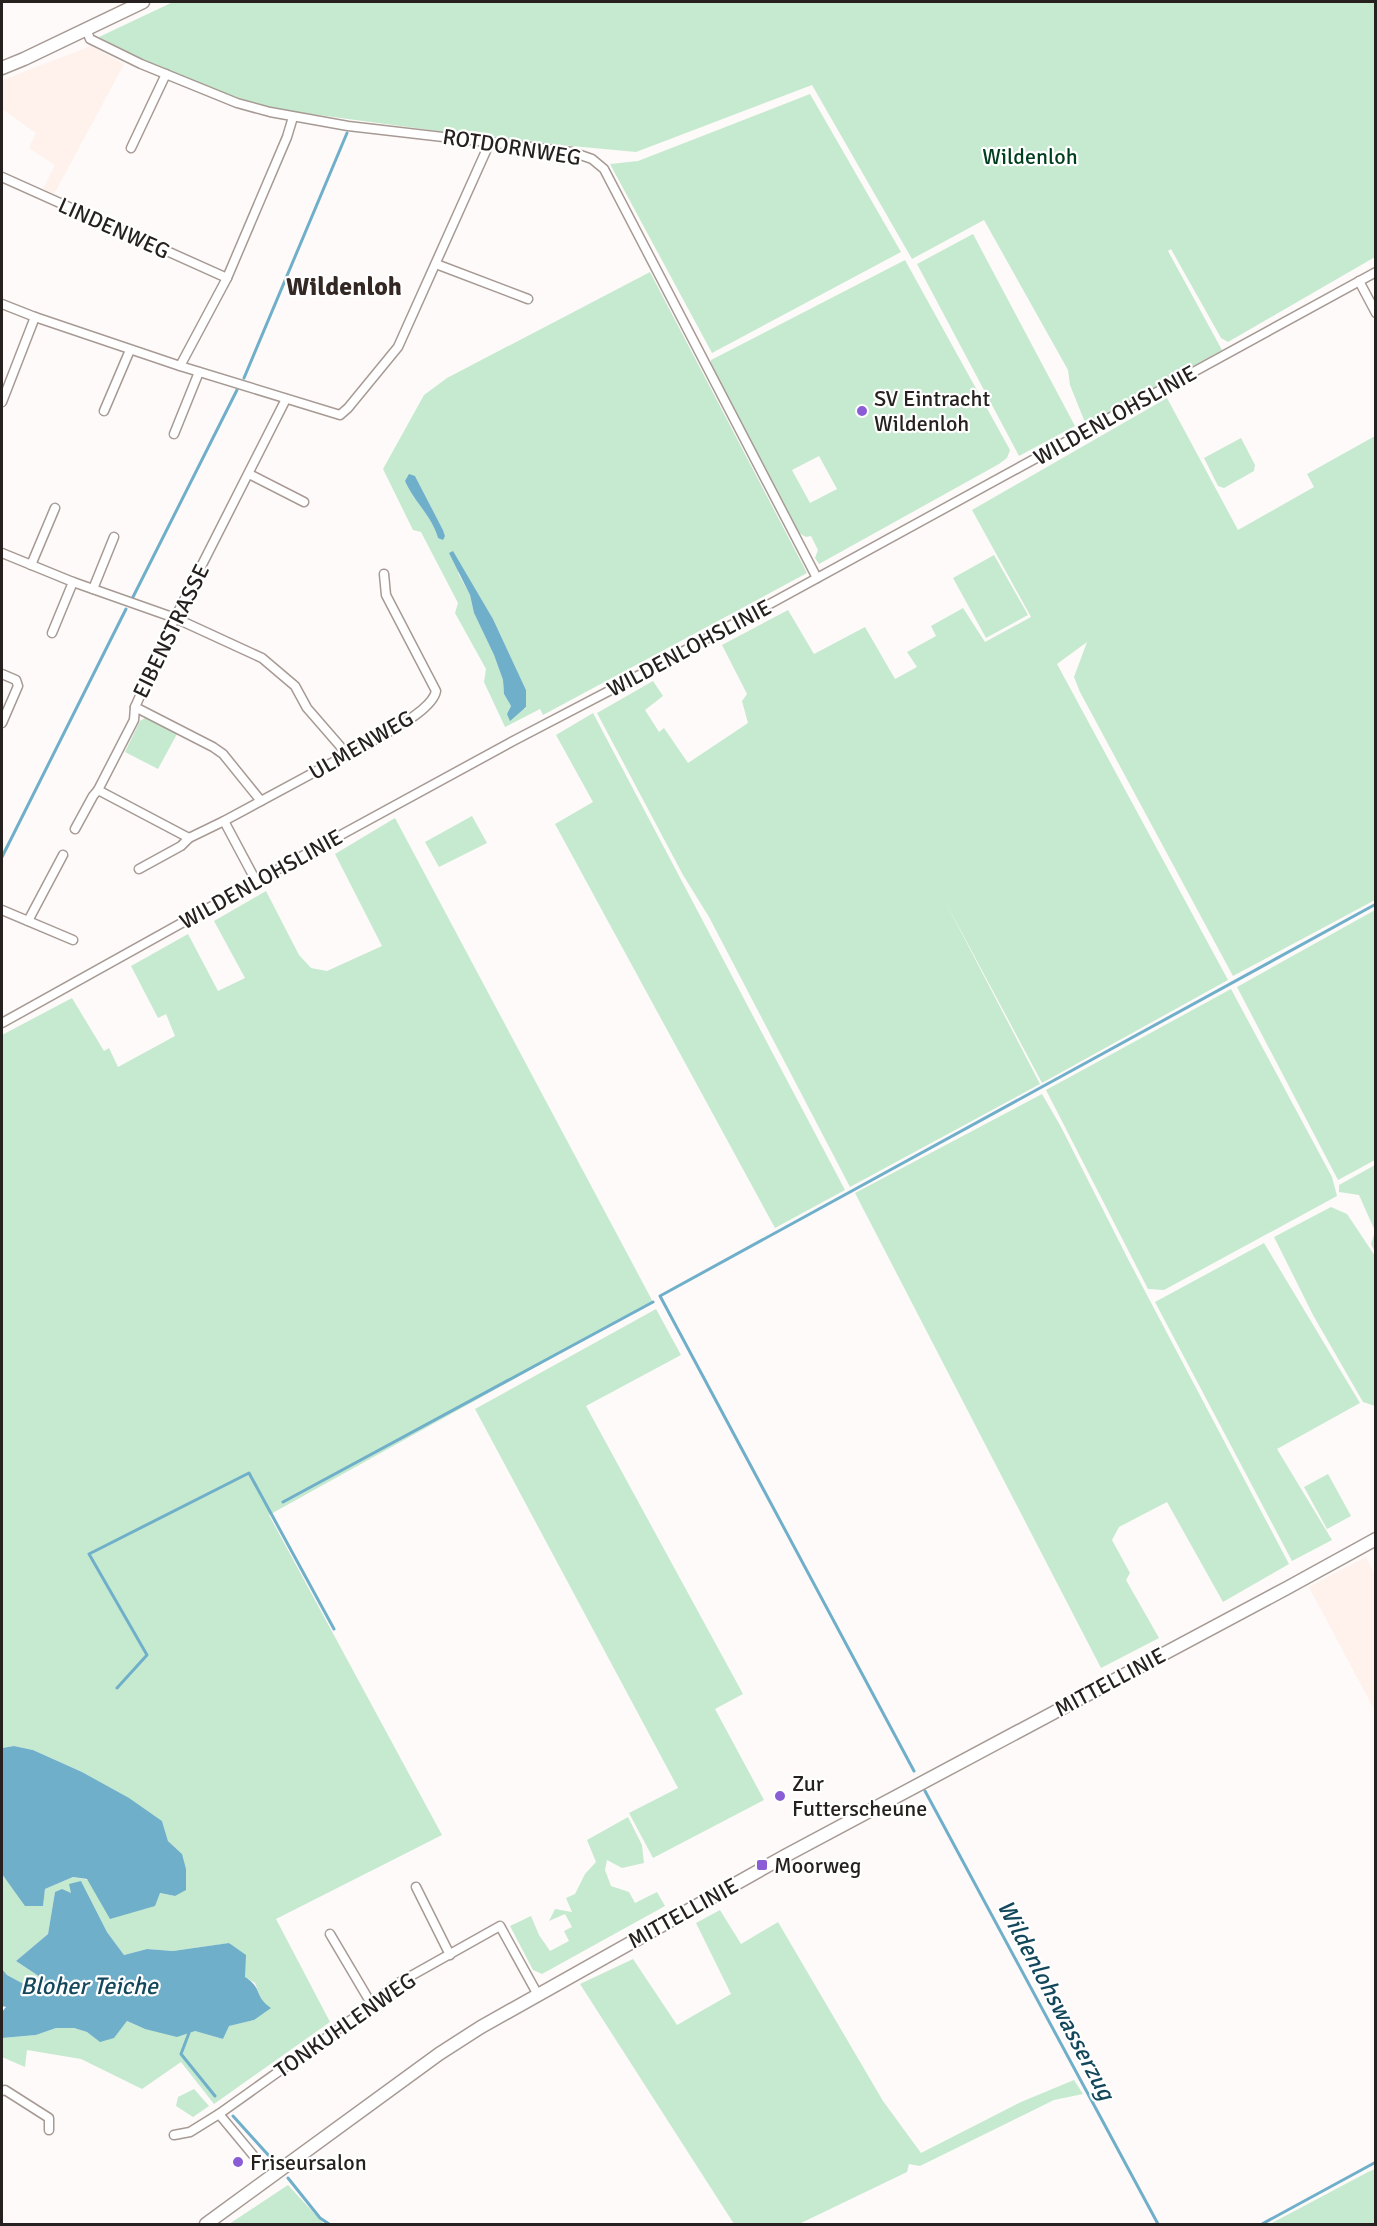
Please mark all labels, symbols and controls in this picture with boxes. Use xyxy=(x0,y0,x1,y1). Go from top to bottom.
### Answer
street label: ROTDORNWEG xyxy=(441,123,583,171)
park label: Wildenloh xyxy=(982,143,1078,170)
street label: LINDENWEG xyxy=(54,191,174,265)
district label: Wildenloh xyxy=(286,271,402,303)
street label: WILDENLOHSLINIE xyxy=(1029,359,1201,471)
place label: SV Eintracht Wildenloh xyxy=(874,385,990,437)
marker: SV Eintracht Wildenloh xyxy=(855,404,869,418)
street label: EIBENSTRASSE xyxy=(127,560,215,702)
street label: WILDENLOHSLINIE xyxy=(602,593,776,703)
street label: ULMENWEG xyxy=(304,704,418,786)
street label: WILDENLOHSLINIE xyxy=(175,823,347,935)
street label: MITTELLINIE xyxy=(1050,1641,1170,1723)
place label: Zur Futterscheune xyxy=(792,1770,927,1822)
marker: Zur Futterscheune xyxy=(773,1789,787,1803)
place label: Moorweg xyxy=(774,1852,861,1879)
marker: Moorweg xyxy=(755,1858,769,1872)
street label: MITTELLINIE xyxy=(623,1872,743,1954)
water label: Wildenlohswasserzug xyxy=(991,1895,1123,2107)
street label: TONKUHLENWEG xyxy=(269,1966,421,2084)
water label: Bloher Teiche xyxy=(20,1971,159,2001)
place label: Friseursalon xyxy=(250,2149,367,2176)
marker: Friseursalon xyxy=(231,2155,245,2169)

